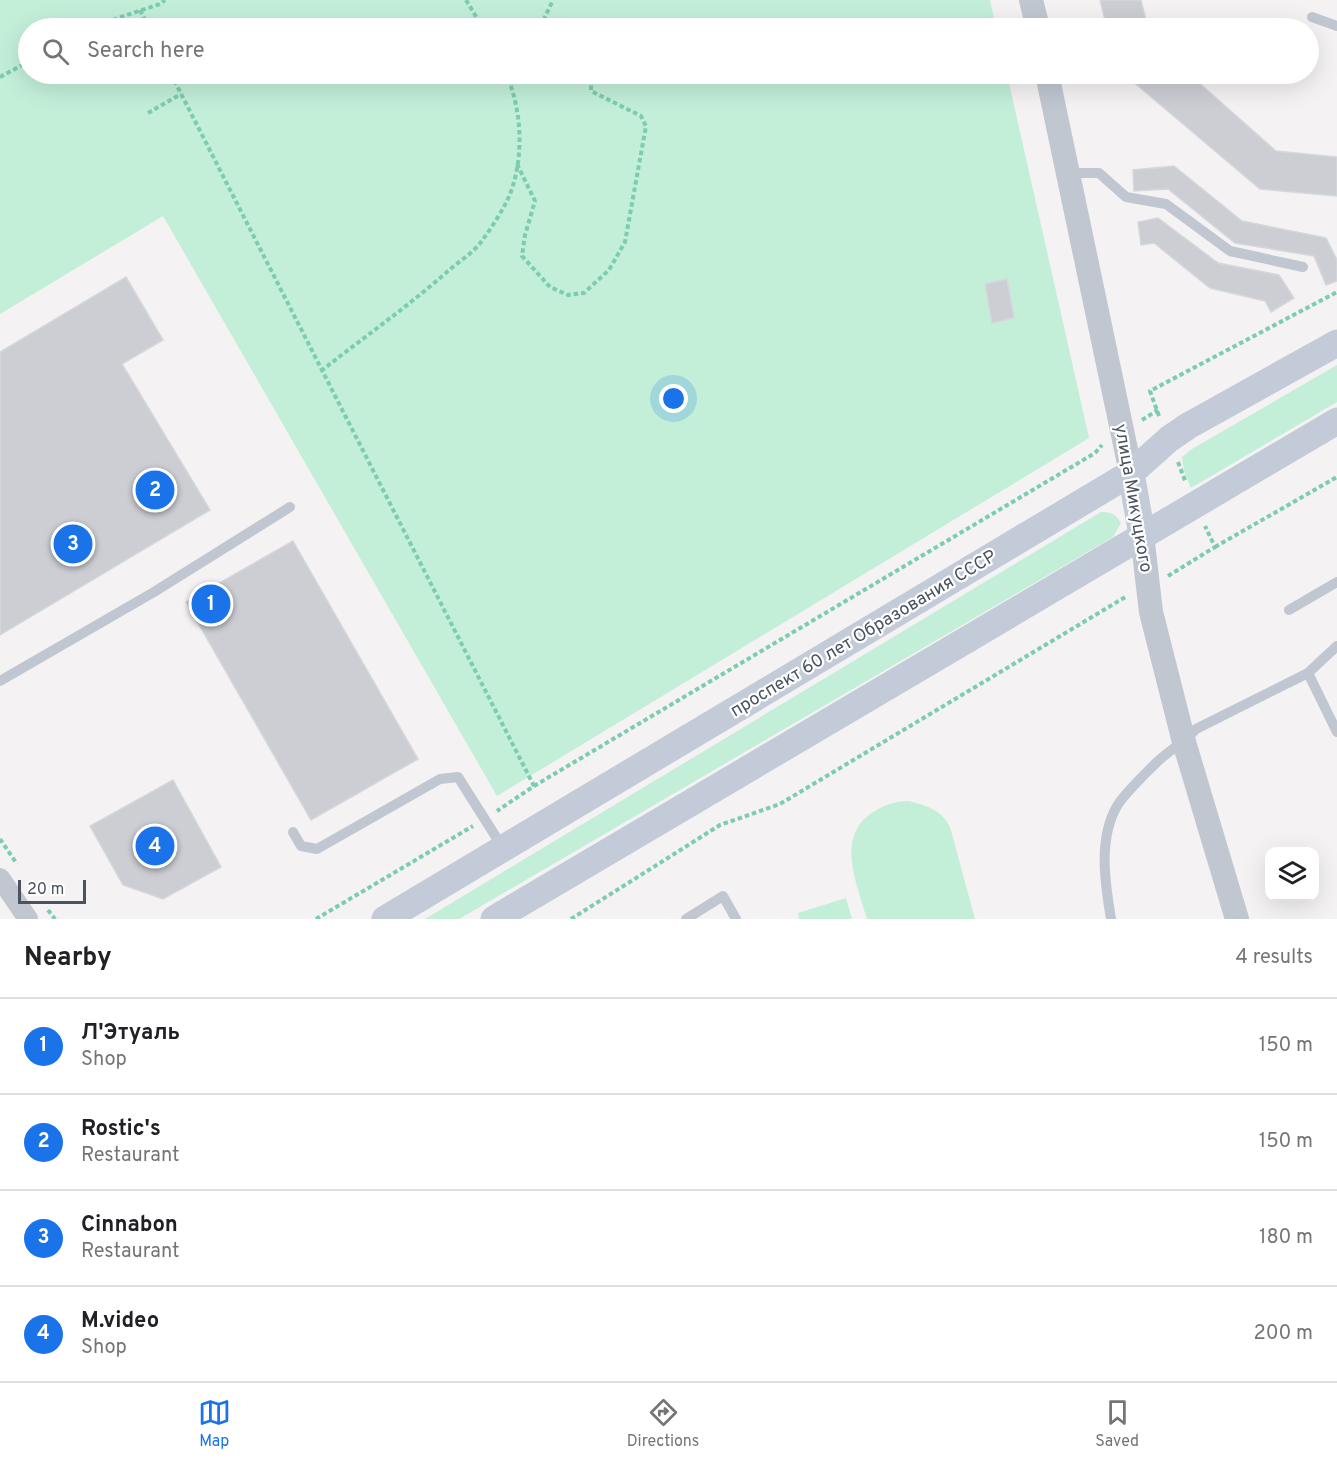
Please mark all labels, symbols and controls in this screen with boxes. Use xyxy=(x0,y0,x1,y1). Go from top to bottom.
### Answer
search box xyxy=(18,18,1319,84)
icon: search xyxy=(39,35,72,68)
text: Search here xyxy=(87,38,205,65)
your location xyxy=(659,384,688,413)
street label: улица Микуцкого xyxy=(1108,422,1157,574)
pin: 2 xyxy=(136,468,174,512)
pin: 3 xyxy=(54,522,92,566)
street label: проспект 60 лет Образования СССР xyxy=(726,545,1001,723)
pin: 1 xyxy=(192,582,230,626)
pin: 4 xyxy=(136,824,174,868)
map controls xyxy=(1265,847,1319,901)
button: layers xyxy=(1265,847,1319,901)
scale bar xyxy=(18,877,86,904)
text: 20 m xyxy=(27,880,64,900)
text: Nearby xyxy=(24,942,112,975)
text: 4 results xyxy=(1236,945,1313,971)
text: Л'Этуаль xyxy=(81,1020,180,1047)
text: 1 xyxy=(40,1033,48,1059)
text: 150 m xyxy=(1259,1033,1313,1059)
text: Shop xyxy=(81,1047,127,1073)
text: Rostic's xyxy=(81,1116,161,1143)
text: 2 xyxy=(37,1129,50,1155)
text: 150 m xyxy=(1259,1129,1313,1155)
text: Restaurant xyxy=(81,1143,180,1169)
text: Cinnabon xyxy=(81,1212,178,1239)
text: 3 xyxy=(38,1225,50,1251)
text: 180 m xyxy=(1259,1225,1313,1251)
text: Restaurant xyxy=(81,1239,180,1265)
text: M.video xyxy=(81,1308,159,1335)
text: 4 xyxy=(37,1321,50,1347)
text: 200 m xyxy=(1254,1321,1313,1347)
text: Shop xyxy=(81,1335,127,1361)
tab: Map xyxy=(198,1396,231,1452)
tab: Directions xyxy=(627,1396,699,1452)
tab: Saved xyxy=(1095,1396,1139,1452)

